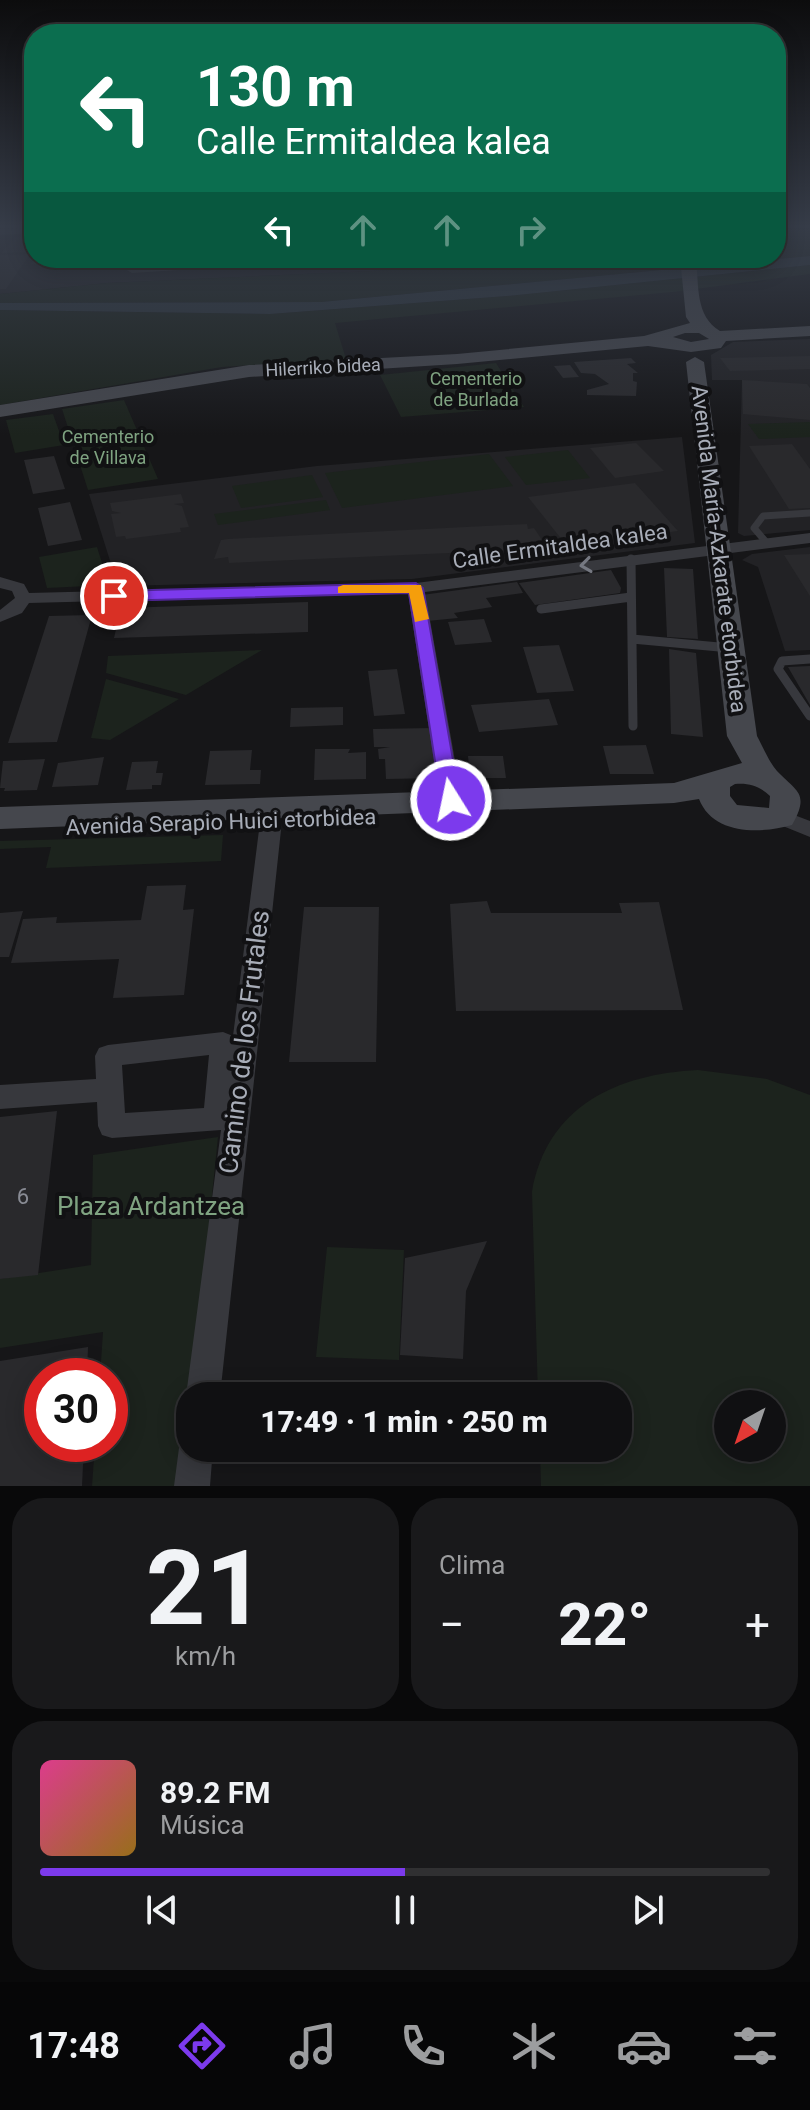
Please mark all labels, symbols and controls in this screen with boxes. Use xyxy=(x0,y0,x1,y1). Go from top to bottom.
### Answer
text: 130 m xyxy=(196,54,355,120)
icon: left xyxy=(64,56,168,160)
text: Calle Ermitaldea kalea xyxy=(196,121,551,163)
icon: left xyxy=(257,208,301,252)
icon: ahead xyxy=(341,208,385,252)
icon: ahead xyxy=(425,208,469,252)
icon: right xyxy=(509,208,553,252)
street label: Hilerriko bidea xyxy=(265,353,381,381)
park label: Cementerio de Burlada xyxy=(430,368,522,410)
street label: Avenida María-Azkarate etorbidea xyxy=(687,384,751,714)
park label: Cementerio de Villava xyxy=(62,426,154,468)
street label: Calle Ermitaldea kalea xyxy=(451,519,669,573)
one-way arrow xyxy=(579,556,593,573)
pin xyxy=(80,562,148,630)
icon: arrive xyxy=(92,574,136,618)
position arrow xyxy=(409,758,493,842)
street label: Avenida Serapio Huici etorbidea xyxy=(65,804,377,840)
street label: Camino de los Frutales xyxy=(213,909,275,1175)
house number: 6 xyxy=(17,1184,29,1209)
park label: Plaza Ardantzea xyxy=(57,1191,245,1221)
speed limit sign: 30 xyxy=(24,1358,128,1462)
north arrow xyxy=(714,1390,786,1462)
map controls xyxy=(714,1390,786,1462)
text: 17:49 · 1 min · 250 m xyxy=(260,1404,548,1439)
text: 21 xyxy=(146,1528,265,1649)
text: Clima xyxy=(439,1550,506,1580)
text: 22° xyxy=(558,1589,651,1660)
text: − xyxy=(439,1599,464,1651)
text: + xyxy=(745,1599,770,1651)
text: km/h xyxy=(175,1641,236,1671)
text: 89.2 FM xyxy=(160,1775,271,1810)
text: Música xyxy=(160,1810,245,1840)
icon: previous xyxy=(140,1888,184,1932)
icon: pause xyxy=(383,1888,427,1932)
icon: next xyxy=(626,1888,670,1932)
icon: directions xyxy=(174,2018,230,2074)
icon: music xyxy=(285,2018,341,2074)
icon: phone xyxy=(395,2018,451,2074)
icon: climate xyxy=(506,2018,562,2074)
icon: car xyxy=(616,2018,672,2074)
icon: filters xyxy=(727,2018,783,2074)
text: 17:48 xyxy=(27,2025,120,2067)

